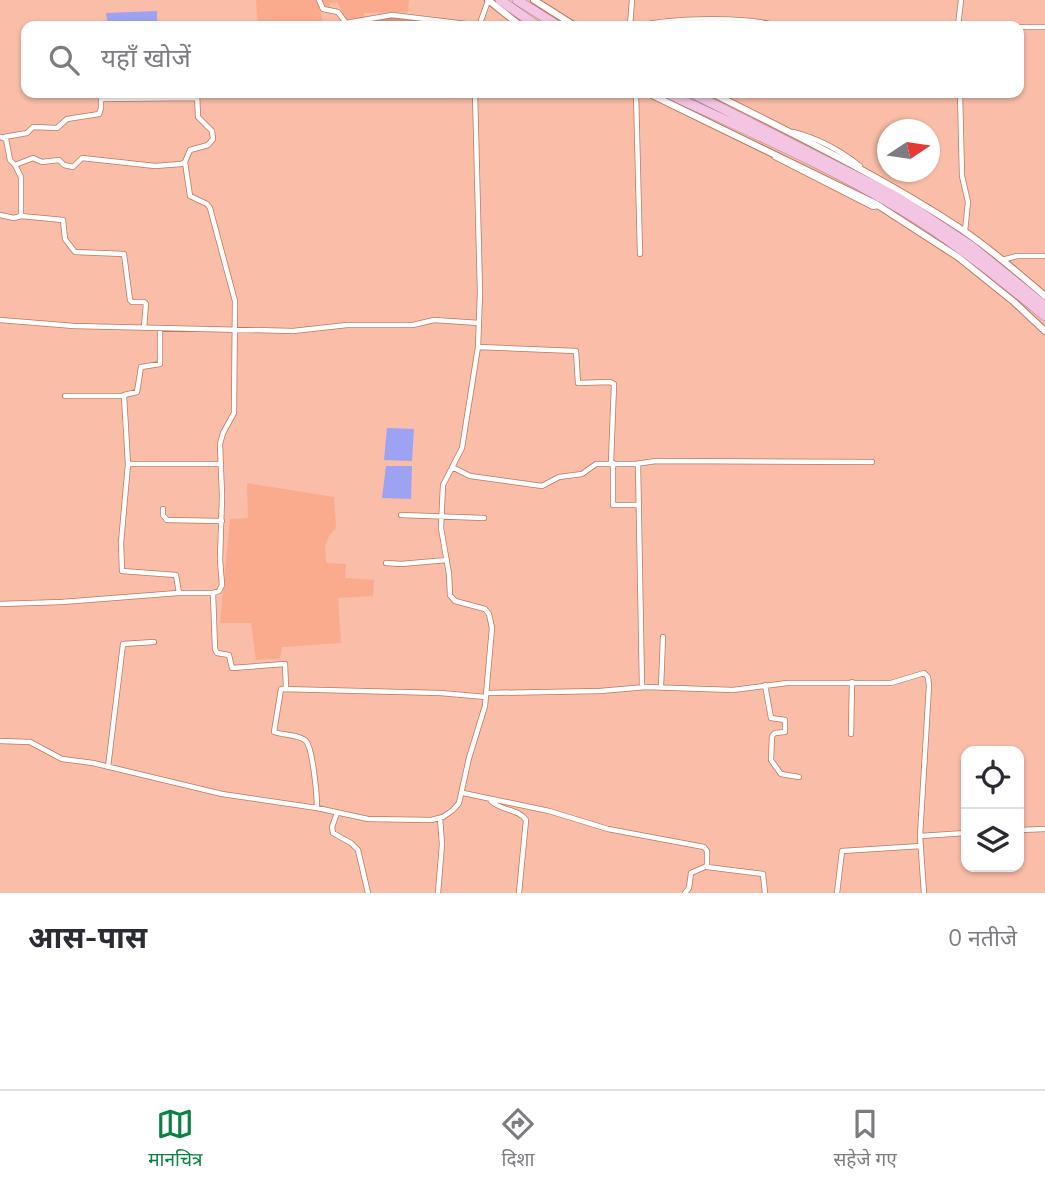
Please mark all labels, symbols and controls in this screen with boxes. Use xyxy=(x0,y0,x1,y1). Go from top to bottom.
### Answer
search box xyxy=(21,21,1024,98)
icon: search xyxy=(45,41,83,79)
text: यहाँ खोजें xyxy=(101,41,191,74)
north arrow xyxy=(877,119,940,182)
map controls xyxy=(961,746,1024,872)
button: locate xyxy=(961,746,1024,809)
button: layers xyxy=(961,809,1024,872)
text: आस-पास xyxy=(28,918,147,956)
text: 0 नतीजे xyxy=(948,923,1017,952)
tab: मानचित्र xyxy=(148,1105,203,1174)
tab: दिशा xyxy=(499,1105,537,1174)
tab: सहेजे गए xyxy=(834,1105,897,1174)

